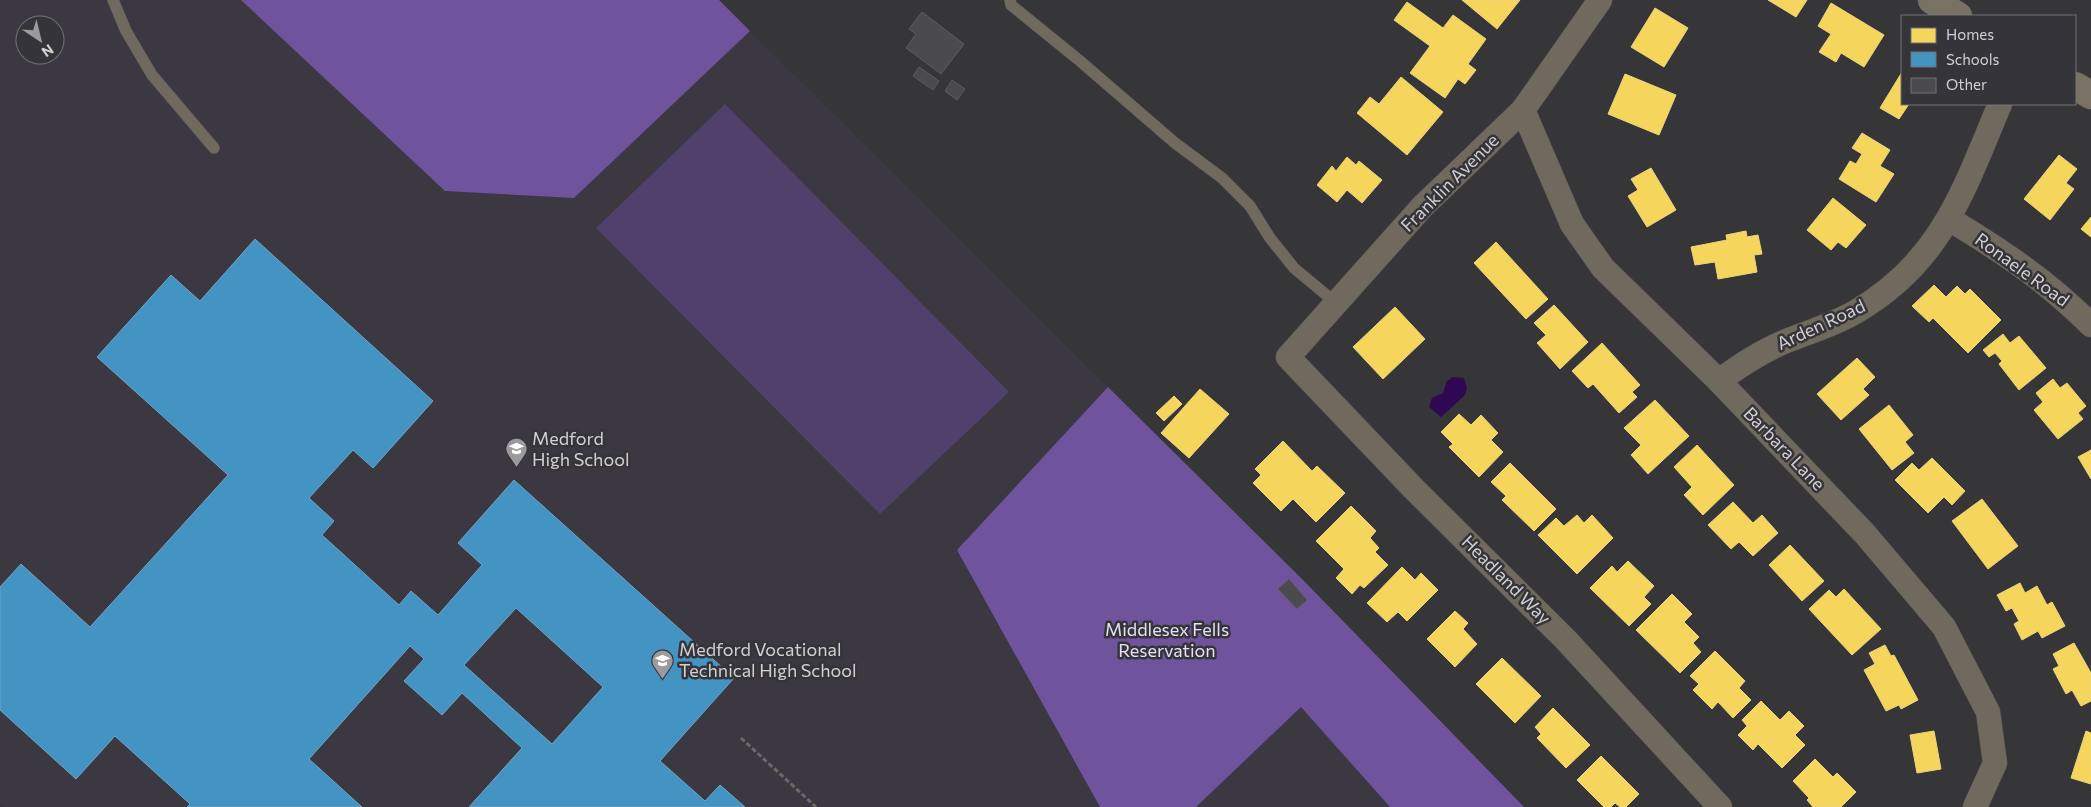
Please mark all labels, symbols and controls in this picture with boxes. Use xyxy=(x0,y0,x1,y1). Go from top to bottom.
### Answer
north arrow xyxy=(15,15,65,65)
legend xyxy=(1901,15,2076,105)
text: Homes xyxy=(1946,25,1994,43)
text: N xyxy=(39,41,57,61)
text: Schools xyxy=(1946,50,2000,68)
text: Other xyxy=(1946,75,1987,93)
street label: Franklin Avenue xyxy=(1396,129,1503,236)
street label: Ronaele Road xyxy=(1971,228,2074,311)
street label: Arden Road xyxy=(1773,294,1868,354)
street label: Barbara Lane xyxy=(1739,402,1830,495)
place label: Medford High School xyxy=(532,427,630,470)
school or university icon: Medford High School xyxy=(504,437,528,468)
street label: Headland Way xyxy=(1458,530,1556,628)
park label: Middlesex Fells Reservation xyxy=(1105,618,1229,661)
place label: Medford Vocational Technical High School xyxy=(679,638,857,681)
school or university icon: Medford Vocational Technical High School xyxy=(651,648,675,679)

